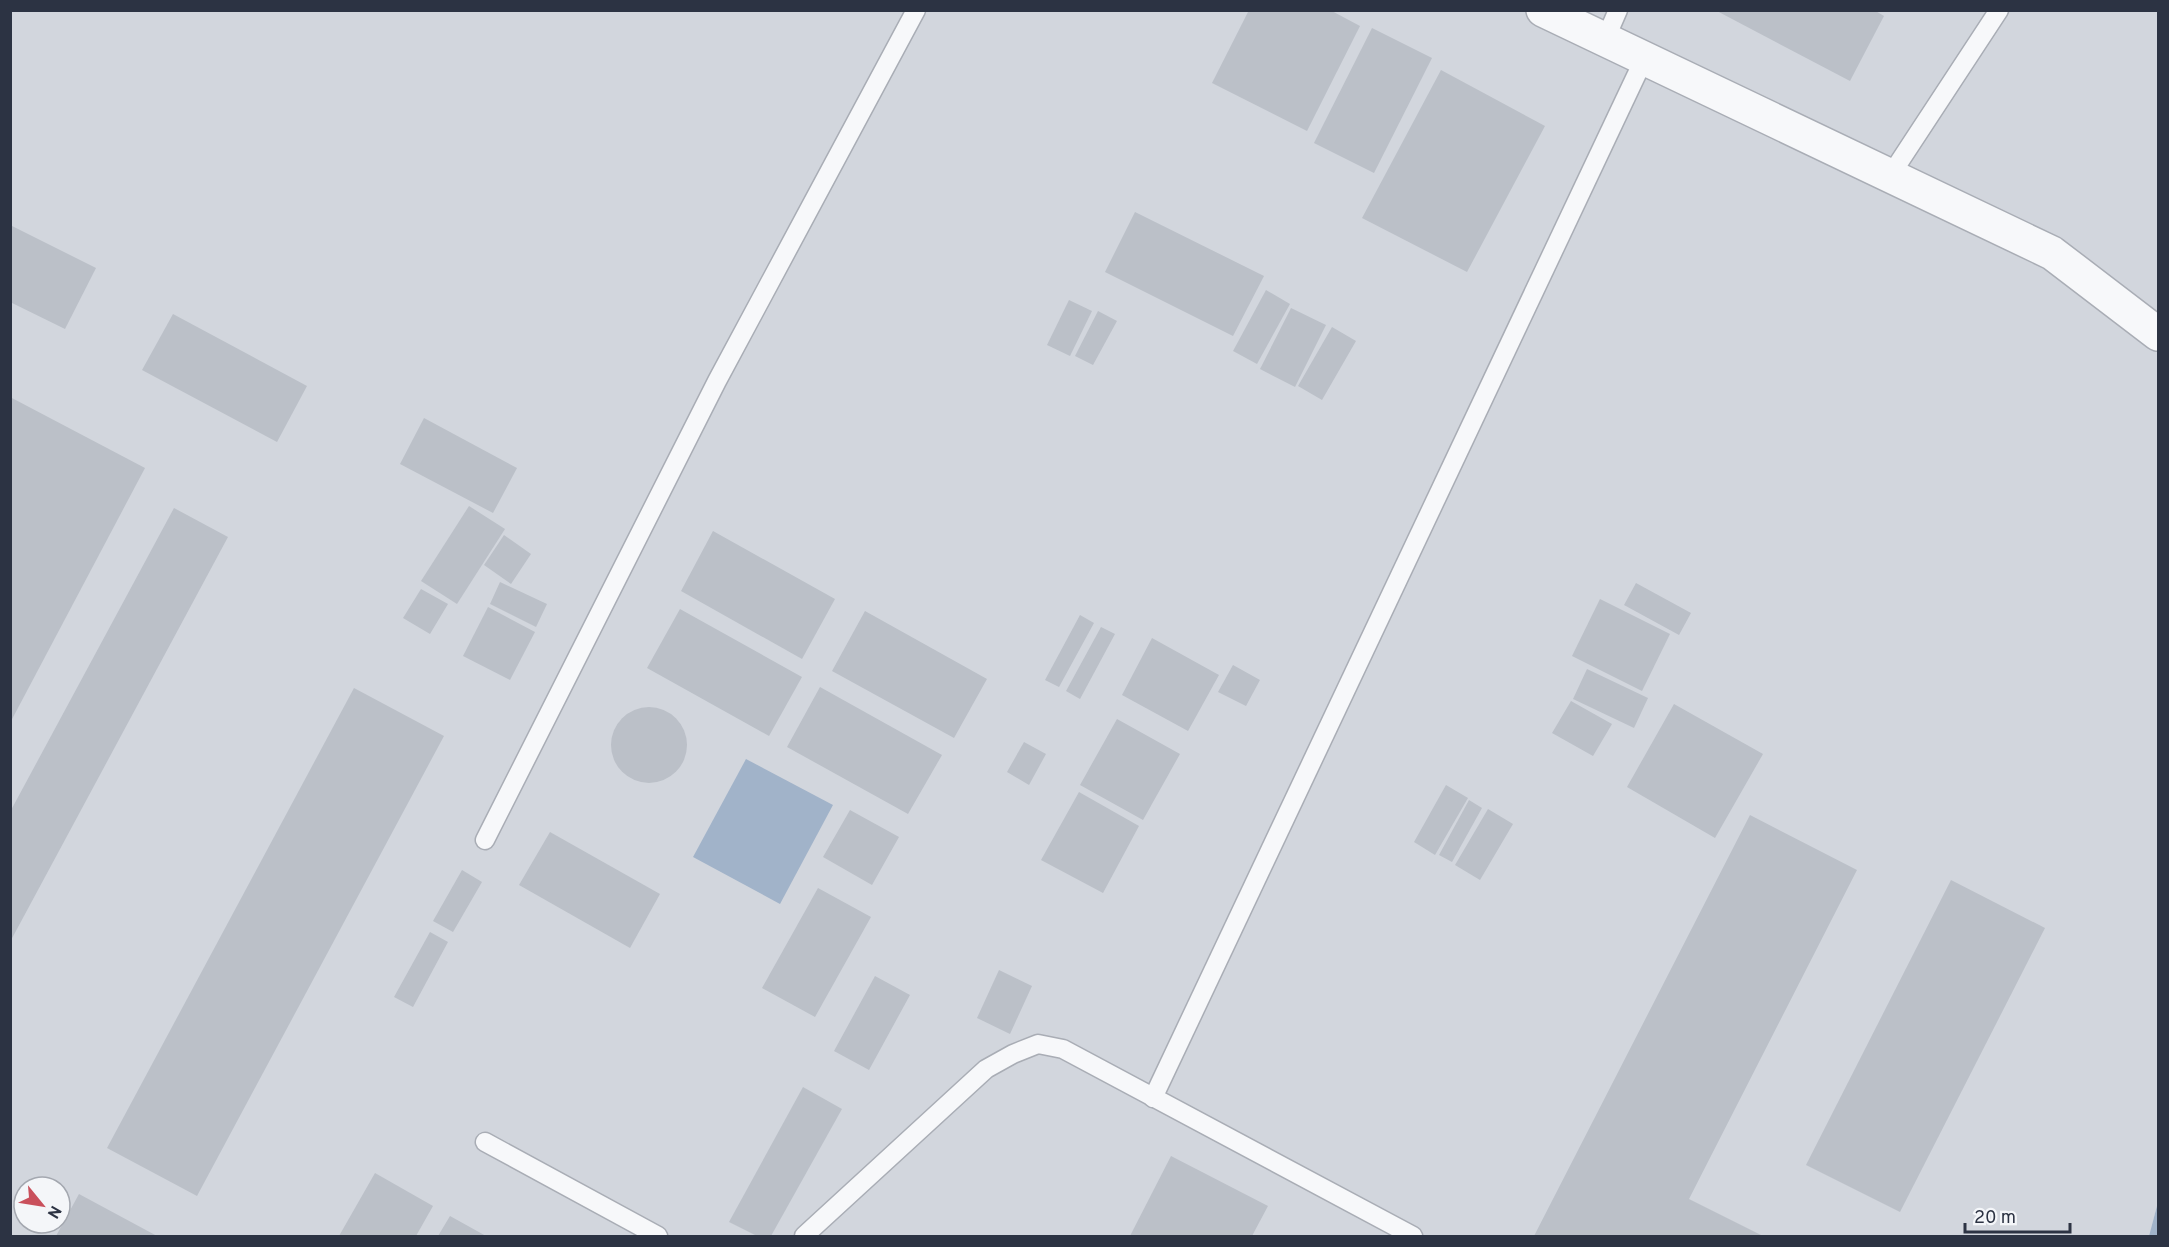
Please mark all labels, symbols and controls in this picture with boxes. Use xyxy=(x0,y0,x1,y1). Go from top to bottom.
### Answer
north arrow xyxy=(12,1175,72,1235)
scale bar xyxy=(1965,1196,2070,1234)
text: N xyxy=(42,1202,65,1221)
text: 20 m xyxy=(1974,1207,2016,1230)

